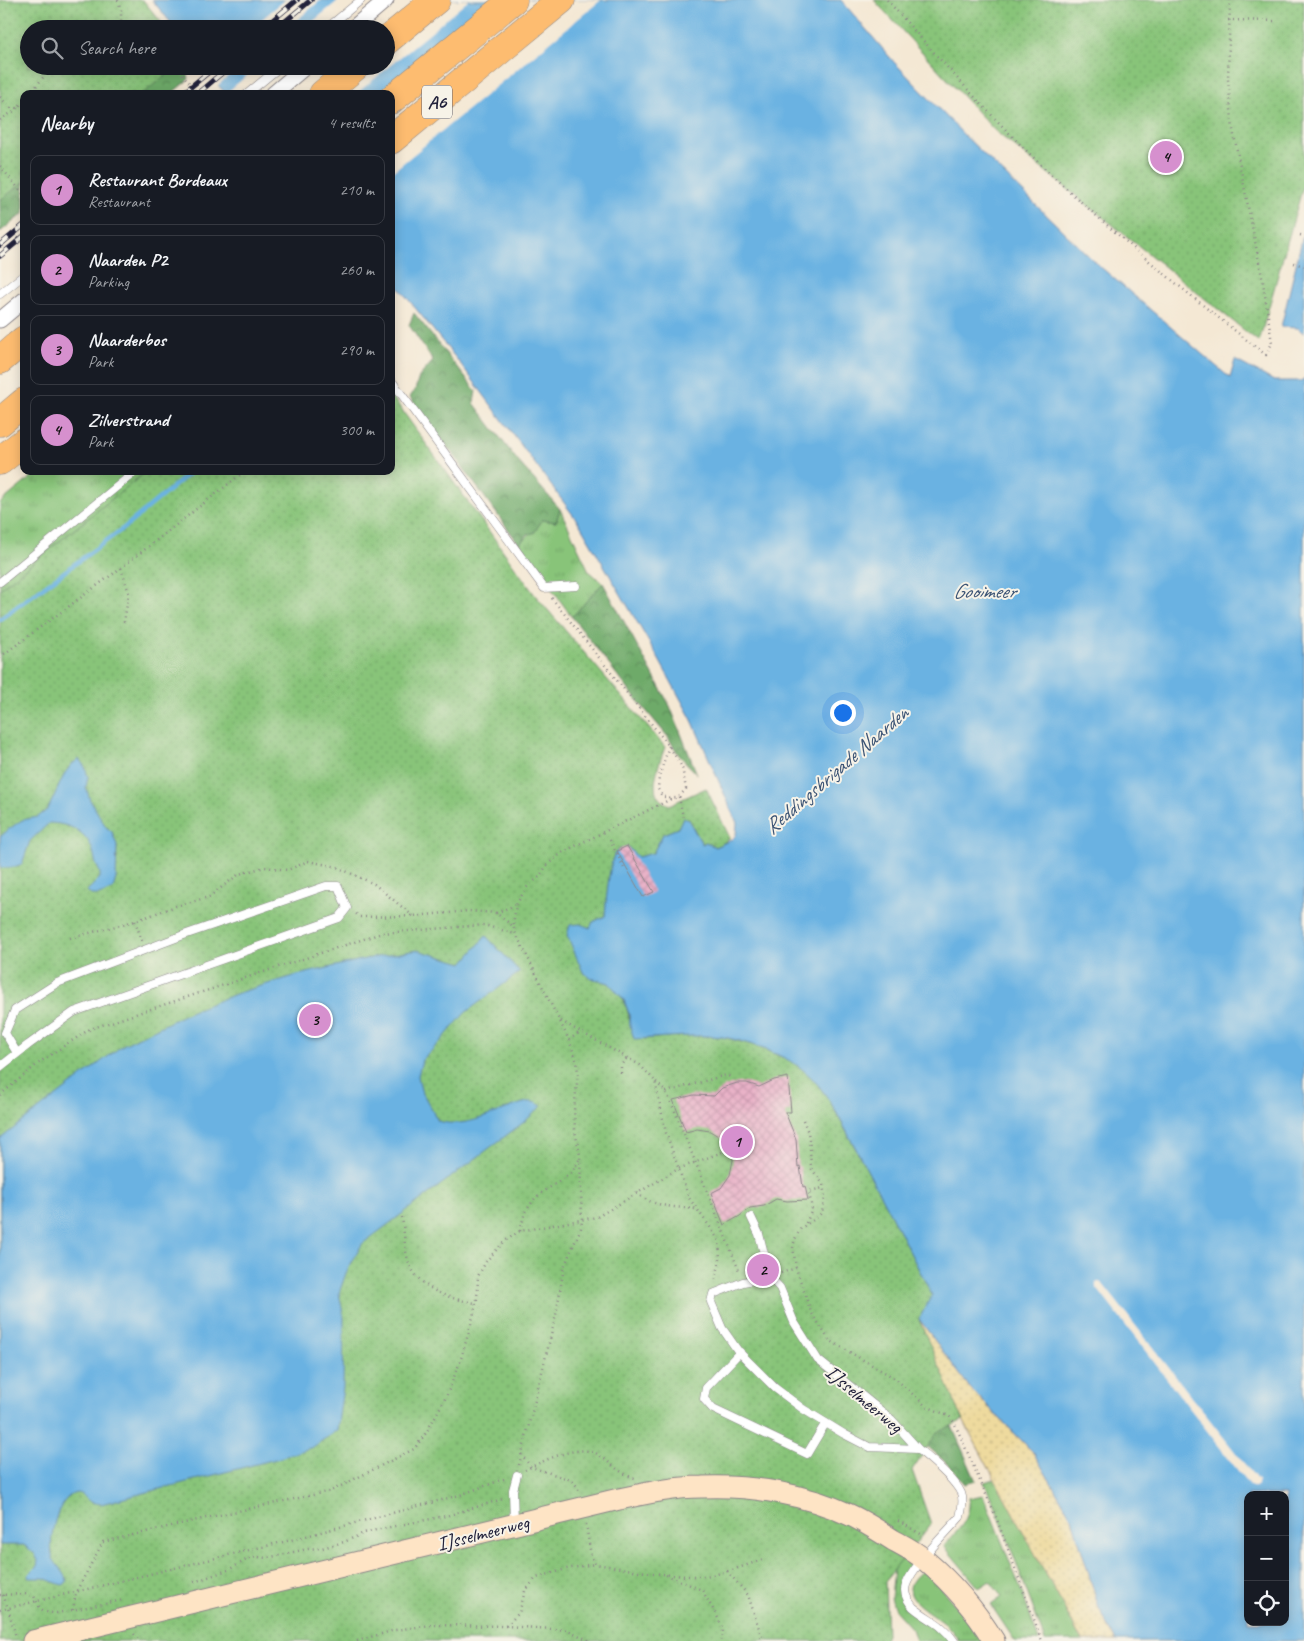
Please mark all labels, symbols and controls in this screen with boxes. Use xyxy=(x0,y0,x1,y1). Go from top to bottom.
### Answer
search box xyxy=(20,20,395,75)
icon: search xyxy=(38,34,66,62)
text: Search here xyxy=(78,36,155,60)
road number: A6 xyxy=(422,85,452,118)
text: Nearby xyxy=(40,110,93,136)
text: 4 results xyxy=(328,113,375,133)
pin: 4 xyxy=(1150,138,1182,176)
text: Restaurant Bordeaux xyxy=(88,168,227,192)
text: 1 xyxy=(53,180,61,200)
text: 210 m xyxy=(340,180,374,200)
text: Restaurant xyxy=(88,192,150,212)
text: Naarden P2 xyxy=(88,248,168,272)
text: 2 xyxy=(53,260,61,280)
text: 260 m xyxy=(340,260,374,280)
text: Parking xyxy=(88,272,129,292)
text: Naarderbos xyxy=(88,328,166,352)
text: 3 xyxy=(53,340,61,360)
text: 290 m xyxy=(340,340,374,360)
text: Park xyxy=(88,352,113,372)
text: Zilverstrand xyxy=(88,408,169,432)
text: 4 xyxy=(53,420,61,440)
text: 300 m xyxy=(340,420,374,440)
text: Park xyxy=(88,432,113,452)
water label: Gooimeer xyxy=(953,578,1018,604)
water label: Reddingsbrigade Naarden xyxy=(759,699,915,840)
your location xyxy=(830,700,856,726)
pin: 3 xyxy=(299,1001,331,1039)
pin: 1 xyxy=(721,1123,753,1161)
pin: 2 xyxy=(747,1251,779,1289)
street label: IJsselmeerweg xyxy=(820,1359,909,1439)
map controls xyxy=(1244,1491,1289,1626)
button: + xyxy=(1244,1491,1289,1536)
street label: IJsselmeerweg xyxy=(434,1509,532,1556)
button: − xyxy=(1244,1536,1289,1581)
button: locate xyxy=(1244,1581,1289,1626)

